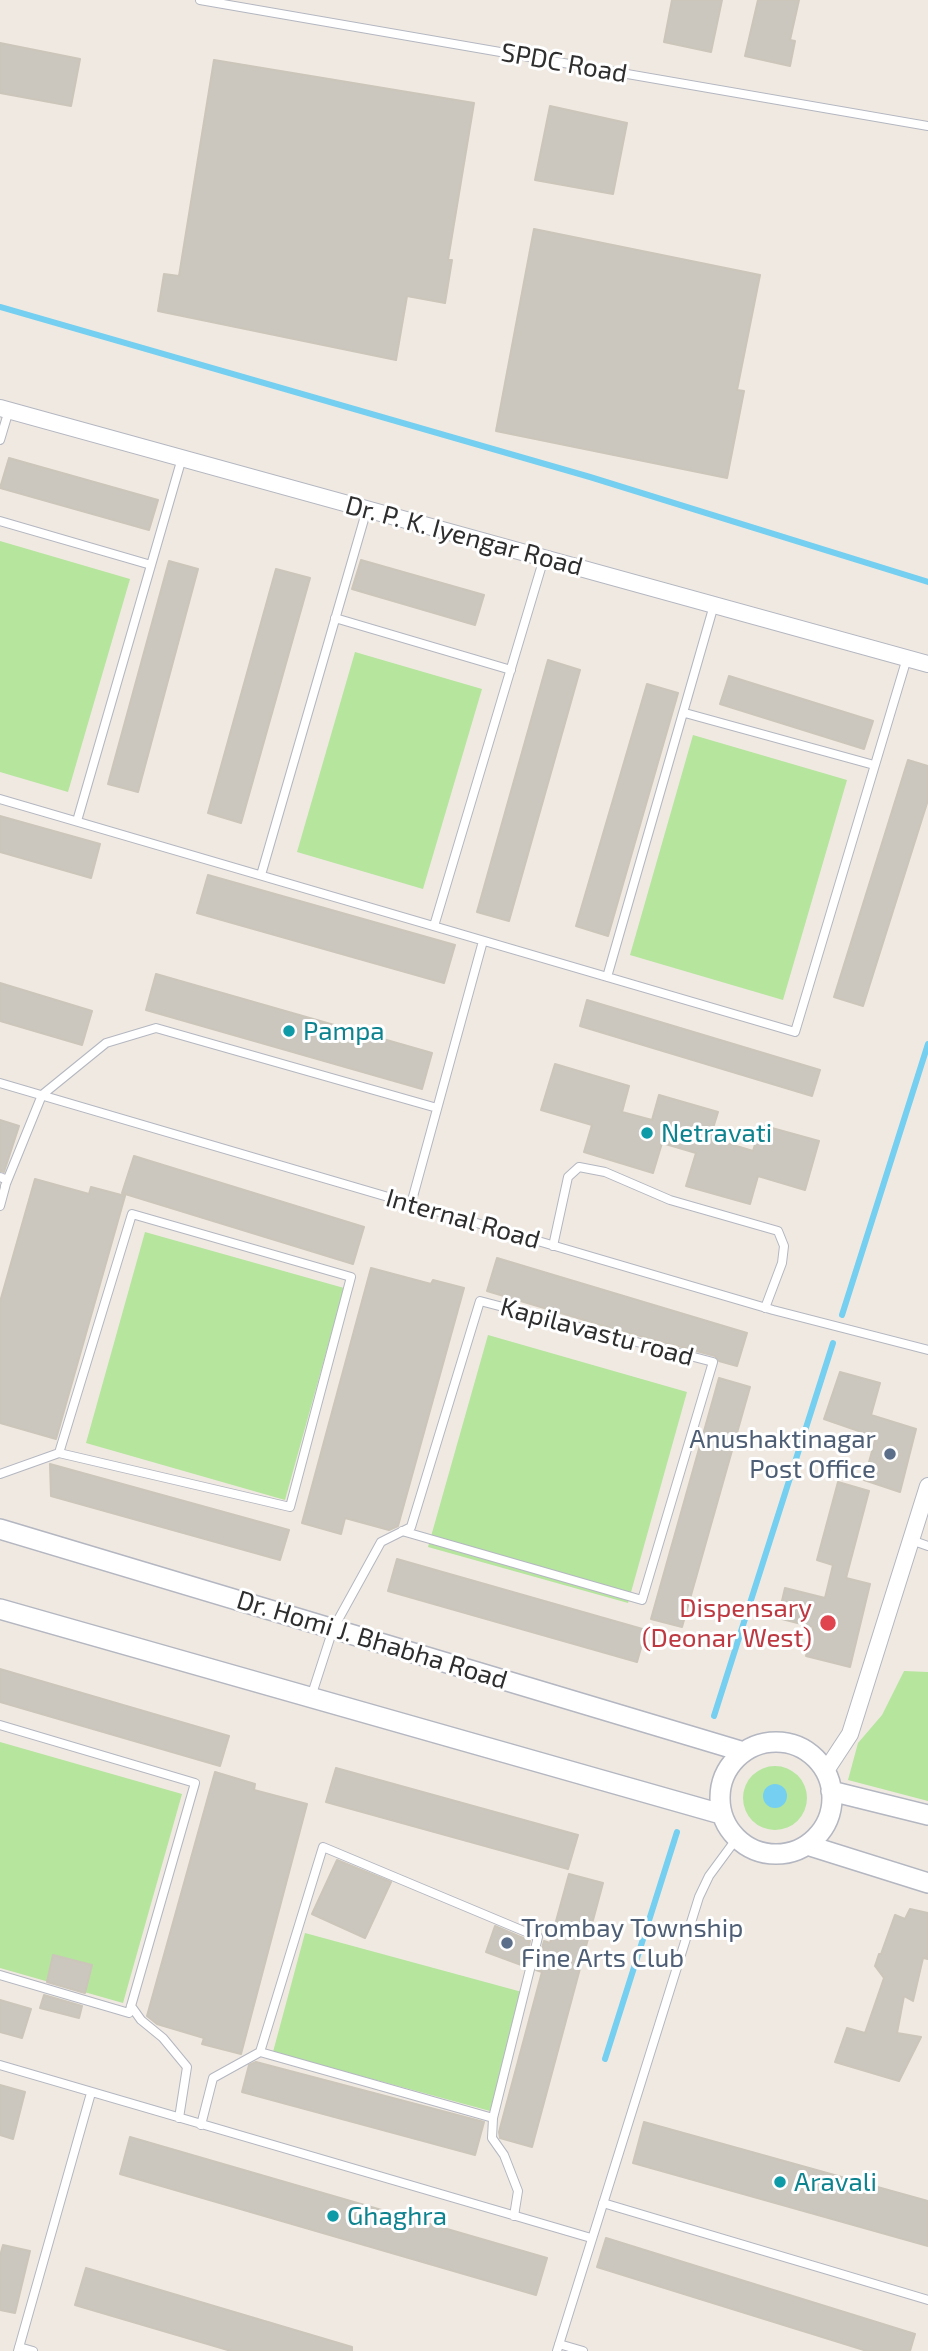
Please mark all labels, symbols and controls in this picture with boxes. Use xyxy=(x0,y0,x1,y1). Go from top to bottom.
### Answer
street label: SPDC Road xyxy=(498,37,630,89)
street label: Dr. P. K. Iyengar Road xyxy=(342,489,586,583)
place label: Pampa xyxy=(303,1015,385,1047)
marker: Pampa xyxy=(281,1023,297,1039)
place label: Netravati xyxy=(661,1117,772,1149)
marker: Netravati xyxy=(639,1125,655,1141)
street label: Internal Road xyxy=(382,1182,544,1256)
street label: Kapilavastu road xyxy=(497,1291,697,1373)
place label: Anushaktinagar Post Office xyxy=(689,1423,876,1484)
marker: Anushaktinagar Post Office xyxy=(882,1446,898,1462)
street label: Dr. Homi J. Bhabha Road xyxy=(233,1584,511,1696)
place label: Dispensary (Deonar West) xyxy=(642,1592,812,1654)
marker: Dispensary (Deonar West) xyxy=(818,1613,838,1633)
place label: Trombay Township Fine Arts Club xyxy=(521,1912,743,1974)
marker: Trombay Township Fine Arts Club xyxy=(499,1935,515,1951)
place label: Aravali xyxy=(794,2166,877,2198)
marker: Aravali xyxy=(772,2174,788,2190)
place label: Ghaghra xyxy=(347,2200,447,2232)
marker: Ghaghra xyxy=(325,2208,341,2224)

